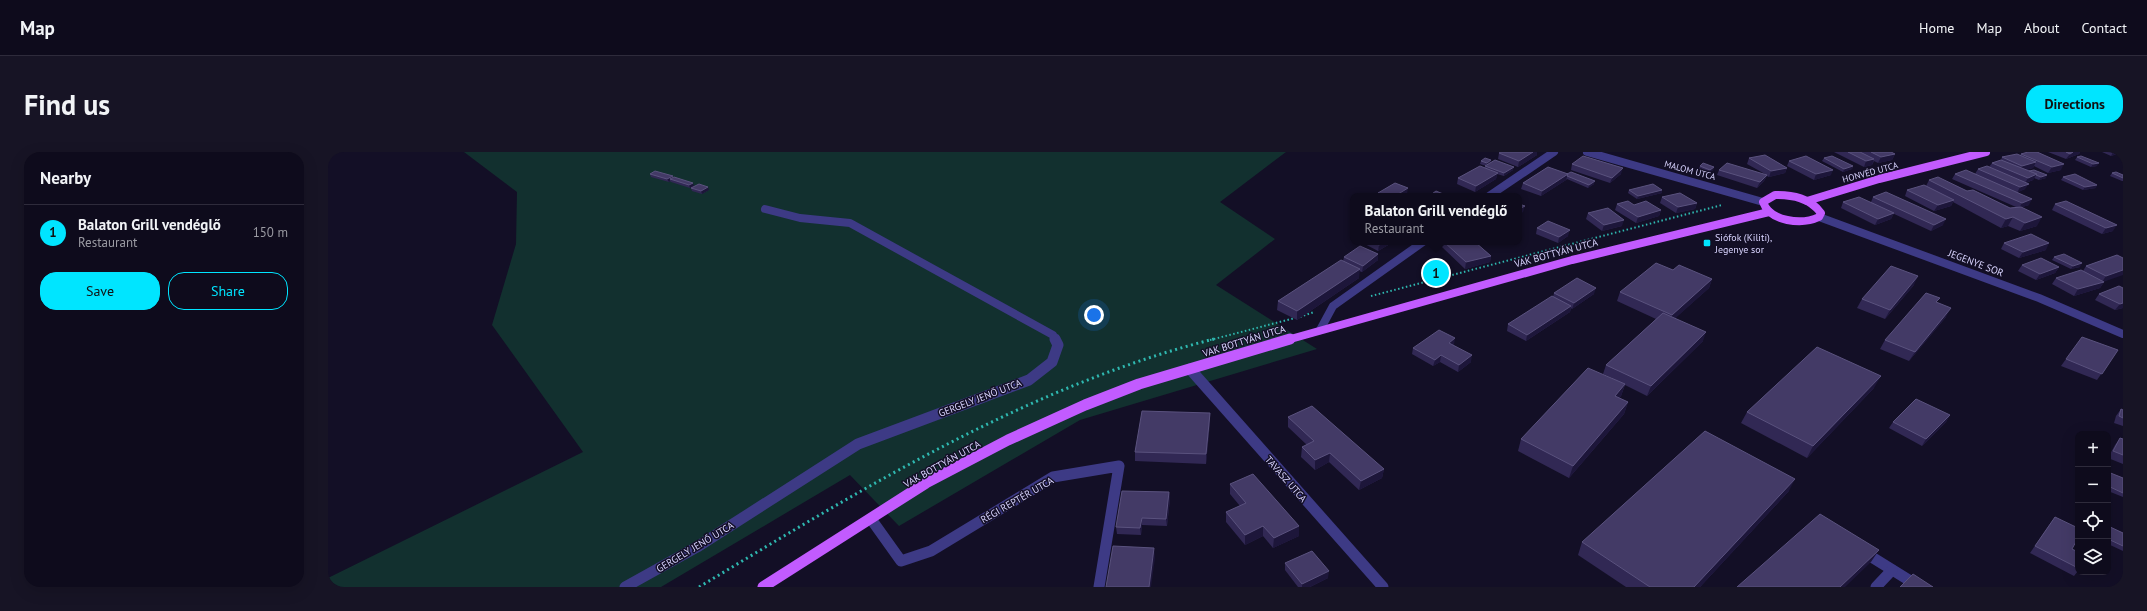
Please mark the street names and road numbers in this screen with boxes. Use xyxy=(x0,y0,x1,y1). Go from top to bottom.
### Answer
street label: MALOM UTCA xyxy=(1663,158,1718,182)
street label: HONVÉD UTCA xyxy=(1841,159,1900,185)
street label: VAK BOTTYÁN UTCA xyxy=(1512,236,1599,271)
street label: JEGENYE SOR xyxy=(1946,246,2006,280)
street label: VAK BOTTYÁN UTCA xyxy=(1200,322,1287,360)
street label: GERGELY JENŐ UTCA xyxy=(937,376,1024,420)
street label: VAK BOTTYÁN UTCA xyxy=(900,437,983,491)
street label: TAVASZ UTCA xyxy=(1262,453,1310,505)
street label: RÉGI REPTÉR UTCA xyxy=(978,474,1056,526)
street label: GERGELY JENŐ UTCA xyxy=(654,519,736,575)

